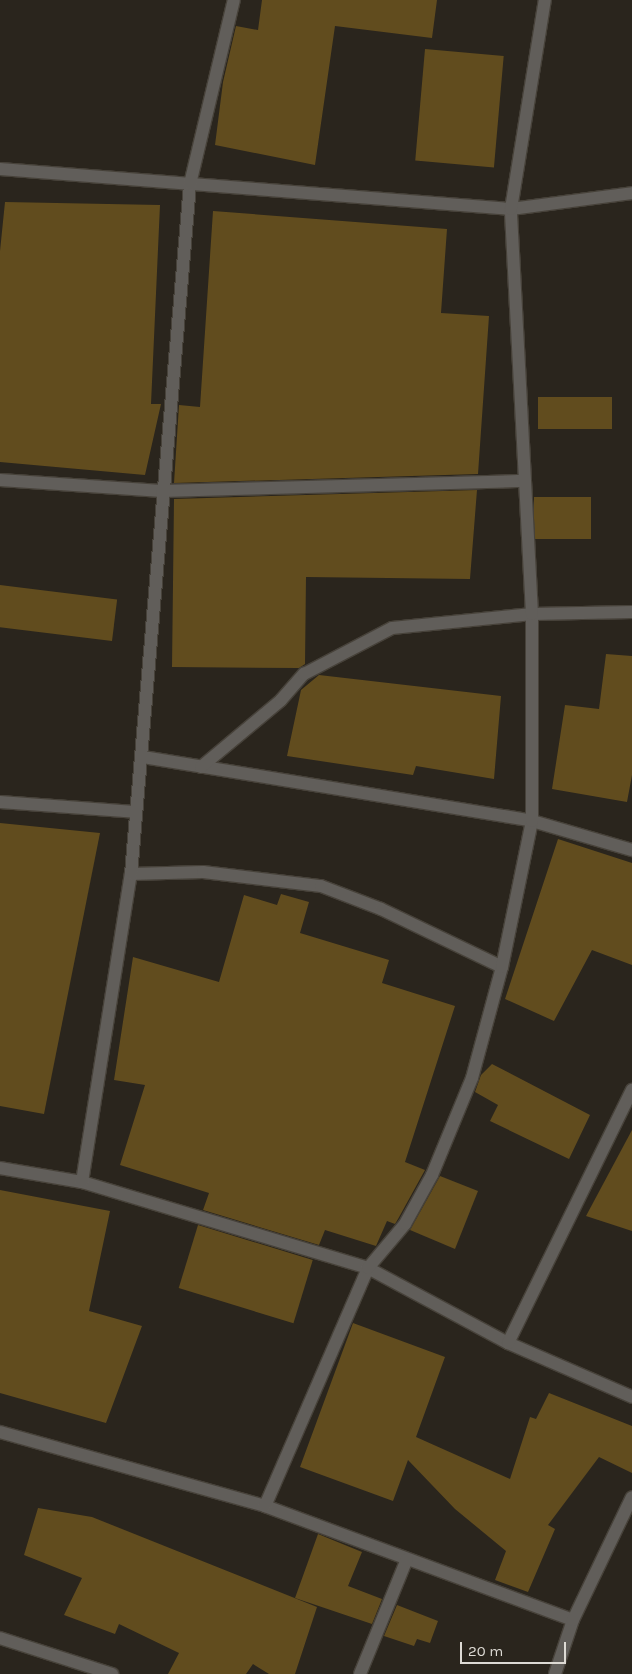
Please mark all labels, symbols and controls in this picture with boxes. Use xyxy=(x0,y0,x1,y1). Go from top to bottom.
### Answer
scale bar xyxy=(462,1632,568,1664)
text: 20 m xyxy=(468,1642,503,1660)

